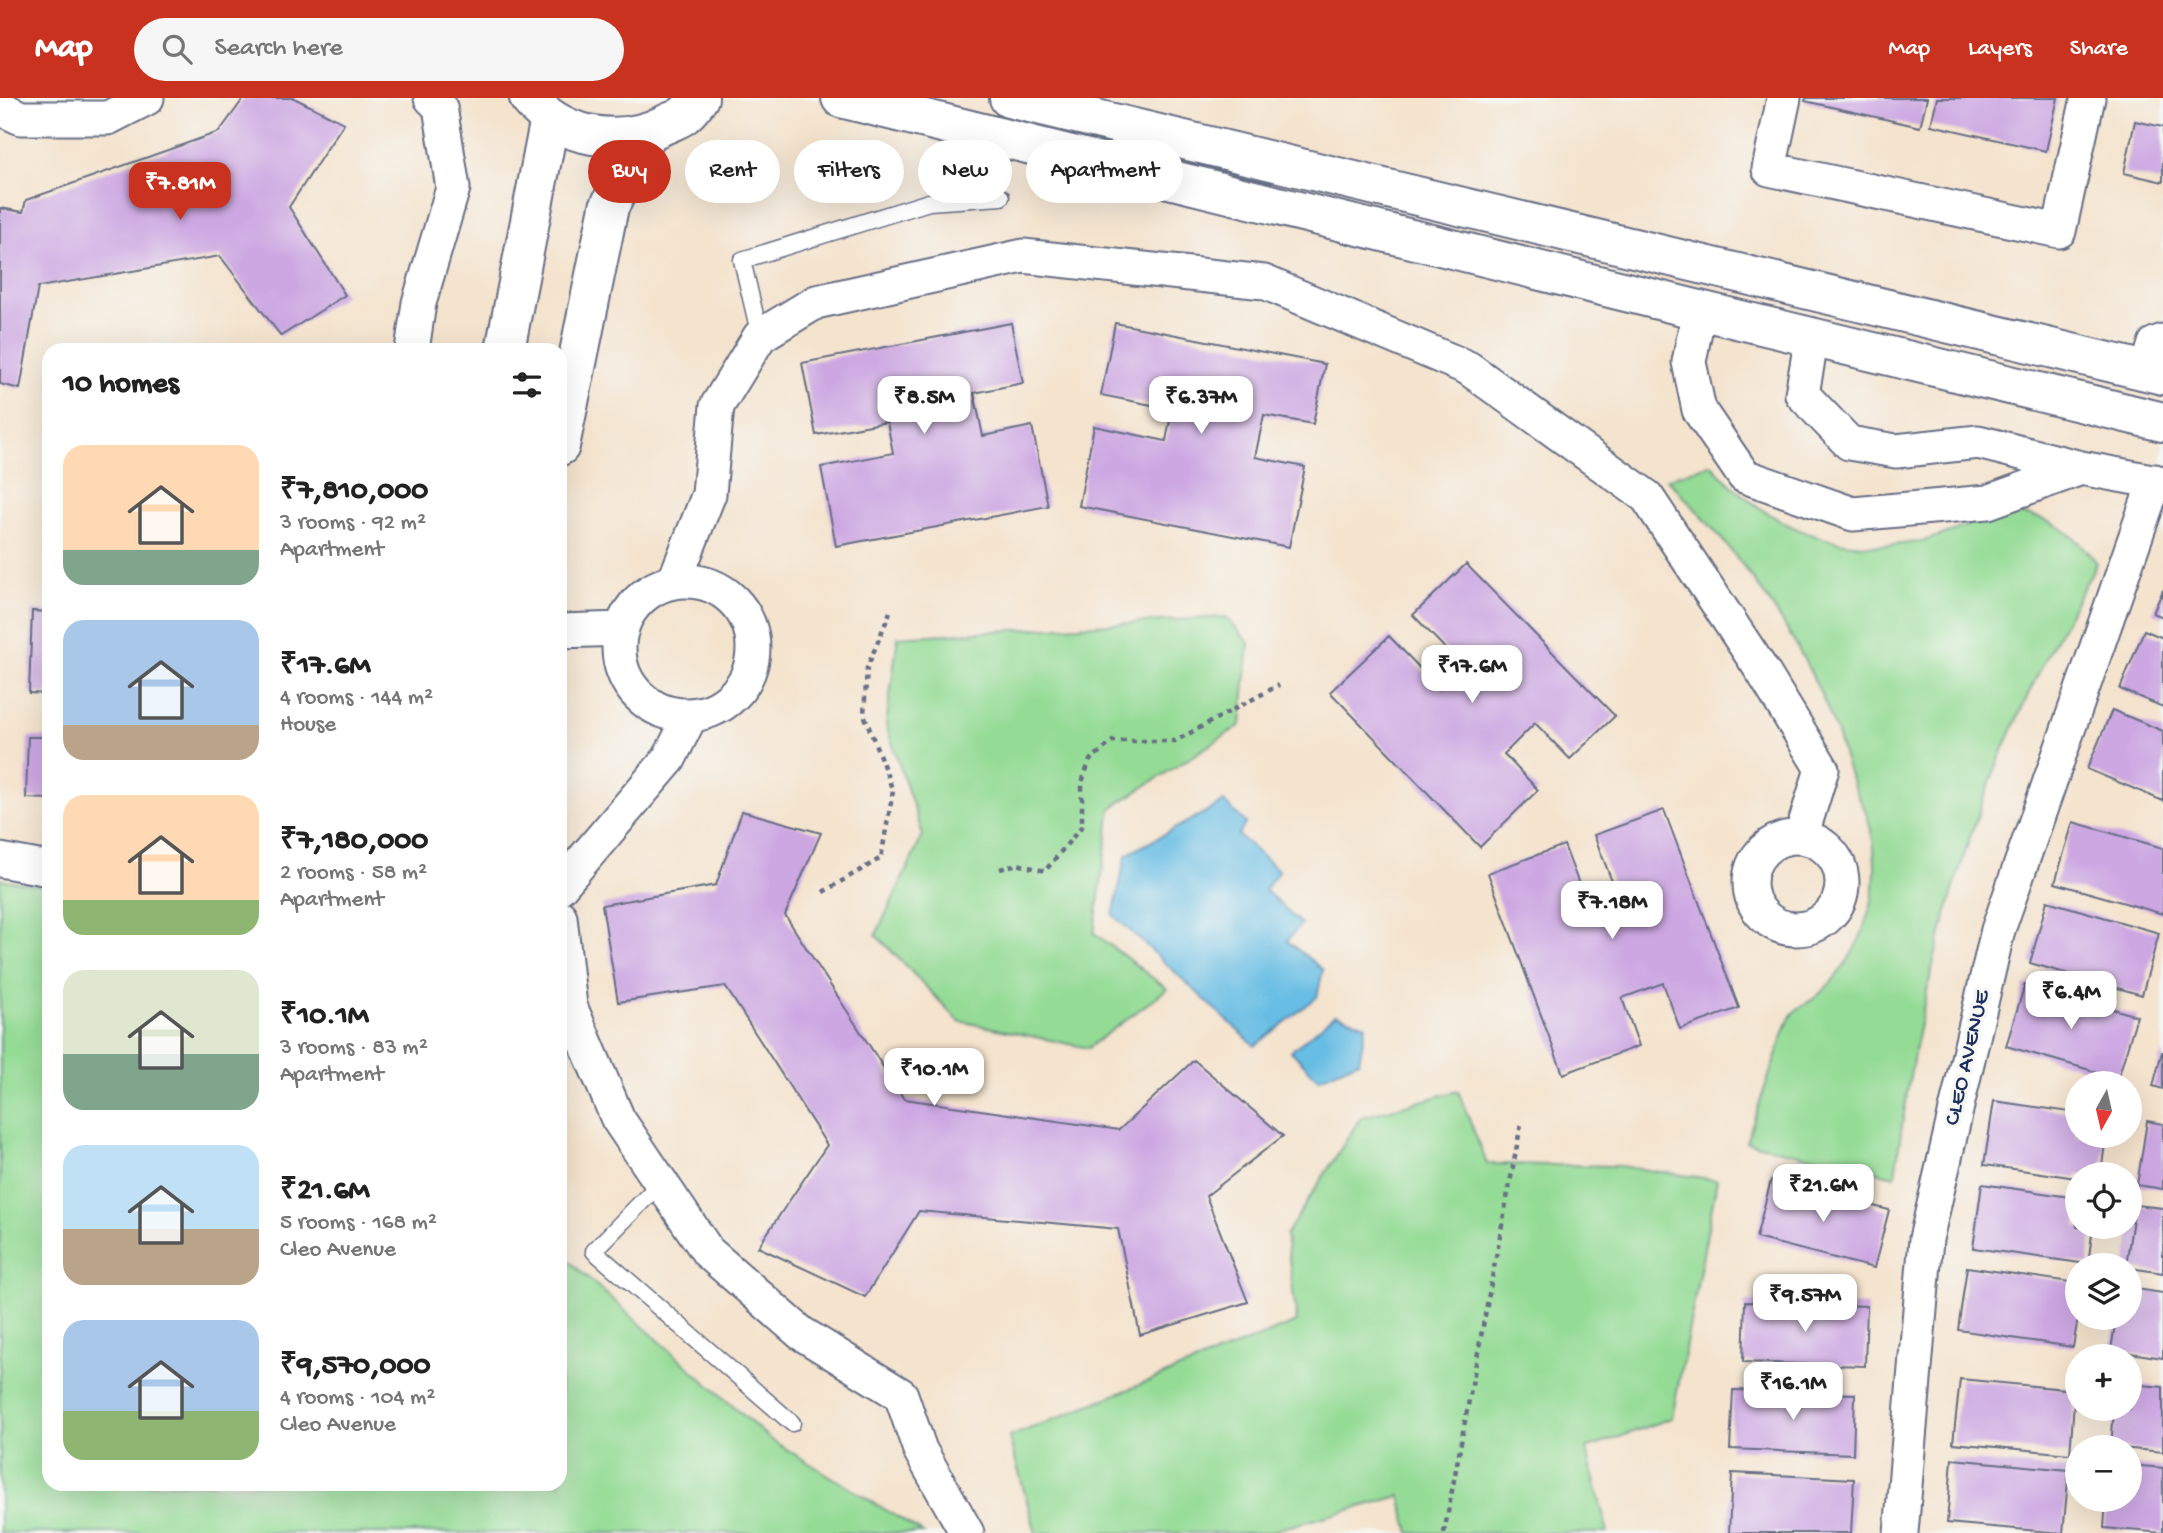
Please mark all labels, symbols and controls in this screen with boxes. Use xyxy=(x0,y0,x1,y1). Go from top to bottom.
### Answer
search box xyxy=(134,18,624,81)
text: Map xyxy=(35,30,92,68)
icon: search xyxy=(158,30,196,68)
text: Search here xyxy=(214,34,343,65)
text: Map xyxy=(1888,35,1930,64)
text: Layers xyxy=(1968,35,2032,64)
text: Share xyxy=(2070,35,2128,64)
chip: Buy xyxy=(588,140,671,203)
chip: Rent xyxy=(685,140,780,203)
chip: Filters xyxy=(794,140,904,203)
chip: New xyxy=(918,140,1012,203)
chip: Apartment xyxy=(1026,140,1183,203)
pin: ₹7.81M xyxy=(123,162,237,222)
text: ₹7.81M xyxy=(145,171,215,198)
icon: filters xyxy=(508,366,546,404)
text: 10 homes xyxy=(63,368,179,403)
pin: ₹8.5M xyxy=(875,376,973,436)
pin: ₹6.37M xyxy=(1144,376,1258,436)
text: ₹8.5M xyxy=(893,385,955,412)
text: ₹6.37M xyxy=(1165,385,1237,412)
icon: home xyxy=(119,473,203,557)
text: ₹7,810,000 xyxy=(280,475,428,510)
text: 3 rooms · 92 m² xyxy=(280,510,426,537)
text: Apartment xyxy=(280,537,384,564)
pin: ₹17.6M xyxy=(1415,646,1529,705)
icon: home xyxy=(119,648,203,732)
text: ₹17.6M xyxy=(280,650,370,685)
text: ₹17.6M xyxy=(1437,654,1507,681)
text: 4 rooms · 144 m² xyxy=(280,685,433,712)
text: House xyxy=(280,712,336,739)
icon: home xyxy=(119,823,203,907)
text: ₹7,180,000 xyxy=(280,825,428,860)
text: 2 rooms · 58 m² xyxy=(280,860,427,887)
pin: ₹7.18M xyxy=(1555,882,1669,941)
text: Apartment xyxy=(280,887,384,914)
text: ₹7.18M xyxy=(1577,890,1647,917)
pin: ₹6.4M xyxy=(2022,972,2120,1031)
text: ₹6.4M xyxy=(2042,980,2100,1007)
street label: CLEO AVENUE xyxy=(1939,986,1997,1128)
icon: home xyxy=(119,998,203,1082)
text: ₹10.1M xyxy=(280,1000,369,1035)
text: 3 rooms · 83 m² xyxy=(280,1035,428,1062)
pin: ₹10.1M xyxy=(877,1048,991,1108)
text: ₹10.1M xyxy=(900,1057,968,1084)
text: Apartment xyxy=(280,1062,384,1089)
north arrow xyxy=(2065,1071,2142,1148)
map controls xyxy=(2065,1071,2142,1512)
button: locate xyxy=(2065,1162,2142,1239)
pin: ₹21.6M xyxy=(1766,1164,1880,1224)
icon: home xyxy=(119,1173,203,1257)
text: ₹21.6M xyxy=(1789,1173,1857,1200)
text: ₹21.6M xyxy=(280,1175,369,1210)
text: 5 rooms · 168 m² xyxy=(280,1210,437,1237)
text: Cleo Avenue xyxy=(280,1237,396,1264)
button: layers xyxy=(2065,1253,2142,1330)
pin: ₹9.57M xyxy=(1748,1274,1862,1334)
text: ₹9.57M xyxy=(1769,1283,1841,1310)
button: + xyxy=(2065,1344,2142,1421)
icon: home xyxy=(119,1348,203,1432)
text: ₹9,570,000 xyxy=(280,1350,431,1385)
pin: ₹16.1M xyxy=(1736,1362,1850,1422)
text: ₹16.1M xyxy=(1760,1371,1826,1398)
text: 4 rooms · 104 m² xyxy=(280,1385,435,1412)
text: Cleo Avenue xyxy=(280,1412,396,1439)
button: − xyxy=(2065,1435,2142,1512)

